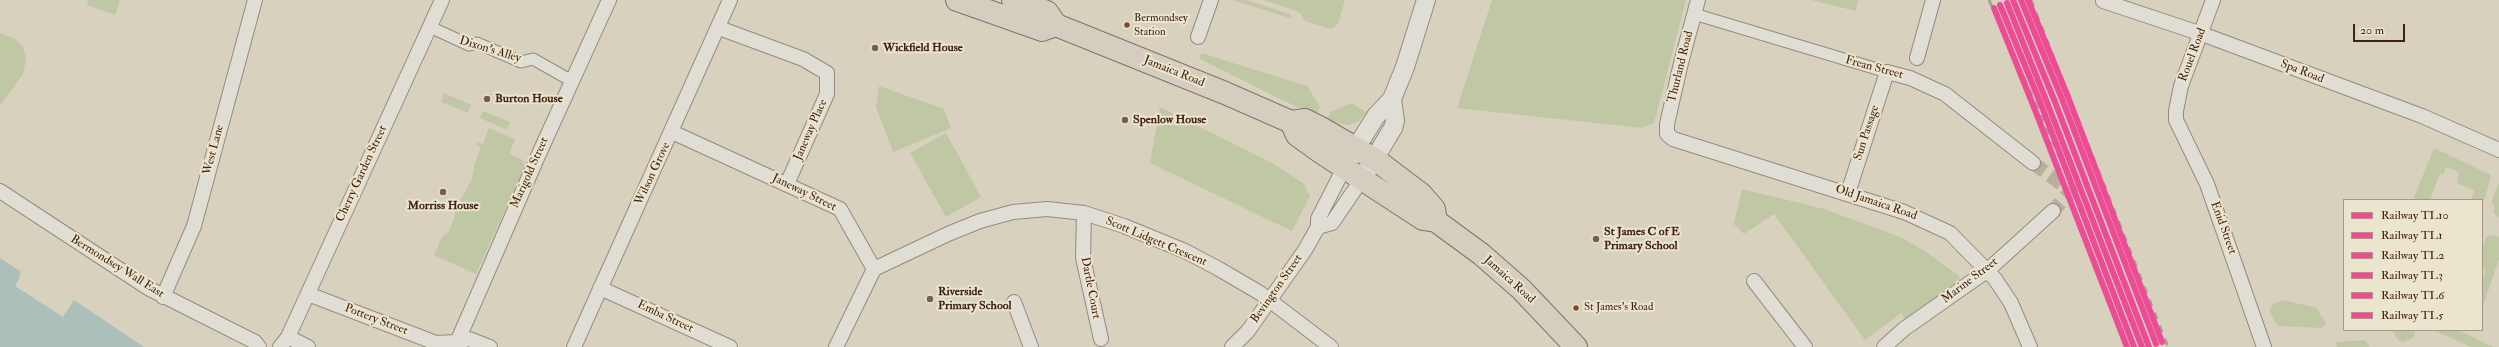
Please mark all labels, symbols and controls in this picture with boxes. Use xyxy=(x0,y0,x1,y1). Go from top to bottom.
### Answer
place label: Bermondsey Station xyxy=(1134,12,1188,38)
scale bar xyxy=(2355,16,2407,42)
marker: Bermondsey Station xyxy=(1122,20,1132,30)
text: 20 m xyxy=(2360,23,2384,38)
street label: Rouel Road xyxy=(2176,26,2210,84)
street label: Thurland Road xyxy=(1665,30,1697,104)
street label: Dixon's Alley xyxy=(457,34,523,66)
place label: Wickfield House xyxy=(883,41,963,55)
marker: Wickfield House xyxy=(870,43,880,53)
street label: Jamaica Road xyxy=(1141,53,1207,91)
street label: Frean Street xyxy=(1844,53,1904,83)
street label: Spa Road xyxy=(2278,57,2326,87)
place label: Burton House xyxy=(495,92,563,106)
marker: Burton House xyxy=(482,94,492,104)
street label: Janeway Place xyxy=(791,97,831,163)
street label: Sun Passage xyxy=(1851,104,1883,162)
place label: Spenlow House xyxy=(1133,113,1206,127)
marker: Spenlow House xyxy=(1120,115,1130,125)
street label: West Lane xyxy=(200,123,228,177)
street label: Cherry Garden Street xyxy=(333,123,391,225)
street label: Marigold Street xyxy=(508,135,552,211)
street label: Wilson Grove xyxy=(632,140,674,208)
street label: Janeway Street xyxy=(770,171,838,215)
street label: Old Jamaica Road xyxy=(1833,182,1919,224)
marker: Morriss House xyxy=(438,187,448,197)
place label: Morriss House xyxy=(408,199,478,213)
legend xyxy=(2343,199,2483,331)
street label: Enid Street xyxy=(2207,200,2239,256)
text: Railway TL10 xyxy=(2381,208,2449,223)
street label: Scott Lidgett Crescent xyxy=(1103,214,1209,270)
place label: St James C of E Primary School xyxy=(1604,225,1680,253)
text: Railway TL1 xyxy=(2381,228,2443,243)
street label: Bermondsey Wall East xyxy=(68,232,166,302)
marker: St James C of E Primary School xyxy=(1591,234,1601,244)
text: Railway TL2 xyxy=(2381,248,2444,263)
street label: Bevington Street xyxy=(1248,252,1306,326)
street label: Jamaica Road xyxy=(1480,253,1538,307)
street label: Marine Street xyxy=(1939,255,2001,307)
street label: Dartle Court xyxy=(1077,256,1103,320)
text: Railway TL3 xyxy=(2381,268,2443,283)
place label: Riverside Primary School xyxy=(938,285,1011,313)
text: Railway TL6 xyxy=(2381,288,2444,303)
marker: Riverside Primary School xyxy=(925,294,935,304)
street label: Emba Street xyxy=(635,298,695,336)
street label: Pottery Street xyxy=(342,301,410,339)
place label: St James's Road xyxy=(1584,301,1653,315)
marker: St James's Road xyxy=(1571,303,1581,313)
text: Railway TL5 xyxy=(2381,308,2444,323)

